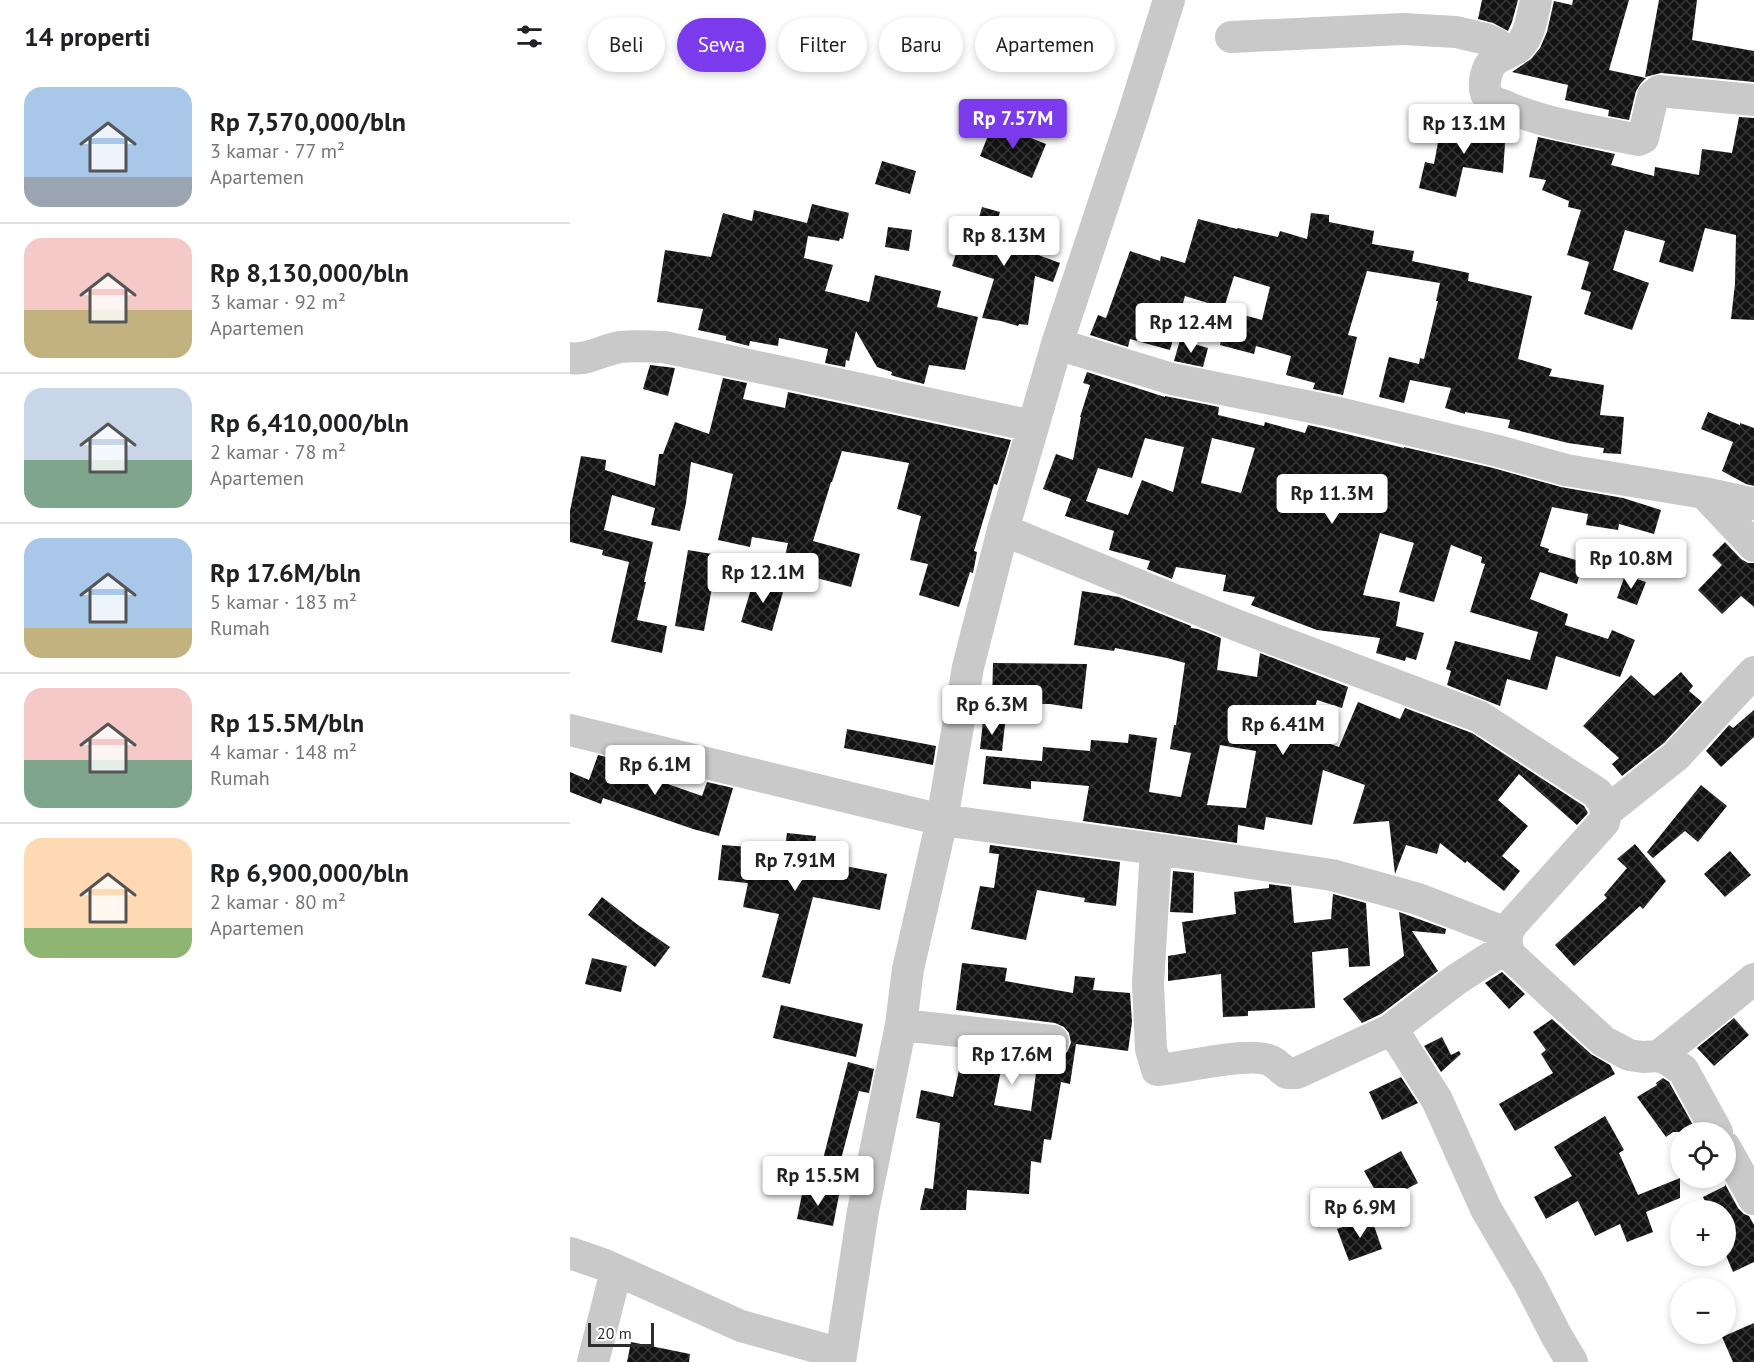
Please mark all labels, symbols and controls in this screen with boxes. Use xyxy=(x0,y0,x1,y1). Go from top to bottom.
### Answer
chip: Beli xyxy=(588,18,665,72)
chip: Sewa xyxy=(677,18,766,72)
chip: Filter xyxy=(778,18,867,72)
chip: Baru xyxy=(879,18,963,72)
chip: Apartemen xyxy=(975,18,1115,72)
text: 14 properti xyxy=(24,20,150,53)
icon: filters xyxy=(513,20,546,53)
pin: Rp 7.57M xyxy=(951,99,1075,150)
pin: Rp 13.1M xyxy=(1402,104,1526,155)
text: Rp 7,570,000/bln xyxy=(210,105,406,138)
text: Rp 7.57M xyxy=(973,105,1053,131)
text: Rp 13.1M xyxy=(1423,110,1505,136)
icon: home xyxy=(72,111,144,183)
text: 3 kamar · 77 m² xyxy=(210,138,345,164)
text: Apartemen xyxy=(210,164,304,190)
pin: Rp 8.13M xyxy=(942,216,1066,267)
text: Rp 8.13M xyxy=(963,222,1045,248)
text: Rp 8,130,000/bln xyxy=(210,256,409,289)
icon: home xyxy=(72,262,144,334)
text: 3 kamar · 92 m² xyxy=(210,289,346,315)
pin: Rp 12.4M xyxy=(1129,303,1253,354)
text: Rp 12.4M xyxy=(1150,309,1232,335)
text: Apartemen xyxy=(210,315,304,341)
text: Rp 6,410,000/bln xyxy=(210,406,409,439)
icon: home xyxy=(72,412,144,484)
text: 2 kamar · 78 m² xyxy=(210,439,346,465)
text: Apartemen xyxy=(210,465,304,491)
pin: Rp 11.3M xyxy=(1270,474,1394,525)
text: Rp 11.3M xyxy=(1291,480,1373,506)
pin: Rp 10.8M xyxy=(1569,539,1693,590)
text: Rp 10.8M xyxy=(1590,545,1672,571)
pin: Rp 12.1M xyxy=(701,553,825,604)
text: Rp 17.6M/bln xyxy=(210,556,361,589)
text: Rp 12.1M xyxy=(722,559,804,585)
icon: home xyxy=(72,562,144,634)
text: 5 kamar · 183 m² xyxy=(210,589,357,615)
text: Rumah xyxy=(210,615,270,641)
pin: Rp 6.3M xyxy=(937,685,1047,736)
text: Rp 6.3M xyxy=(956,691,1028,717)
pin: Rp 6.41M xyxy=(1221,705,1345,756)
text: Rp 15.5M/bln xyxy=(210,706,364,739)
text: Rp 6.41M xyxy=(1242,711,1324,737)
icon: home xyxy=(72,712,144,784)
text: 4 kamar · 148 m² xyxy=(210,739,357,765)
pin: Rp 6.1M xyxy=(600,745,710,796)
text: Rp 6.1M xyxy=(619,751,691,777)
text: Rumah xyxy=(210,765,270,791)
pin: Rp 7.91M xyxy=(733,841,857,892)
text: Rp 7.91M xyxy=(755,847,835,873)
text: Rp 6,900,000/bln xyxy=(210,856,409,889)
icon: home xyxy=(72,862,144,934)
text: 2 kamar · 80 m² xyxy=(210,889,346,915)
text: Apartemen xyxy=(210,915,304,941)
pin: Rp 17.6M xyxy=(950,1035,1074,1086)
text: Rp 17.6M xyxy=(972,1041,1052,1067)
map controls xyxy=(1670,1122,1736,1344)
button: locate xyxy=(1670,1122,1736,1188)
pin: Rp 15.5M xyxy=(756,1156,880,1207)
text: Rp 15.5M xyxy=(777,1162,859,1188)
pin: Rp 6.9M xyxy=(1305,1188,1415,1239)
text: Rp 6.9M xyxy=(1324,1194,1396,1220)
button: + xyxy=(1670,1200,1736,1266)
button: − xyxy=(1670,1278,1736,1344)
scale bar xyxy=(588,1320,654,1348)
text: 20 m xyxy=(597,1323,632,1343)

